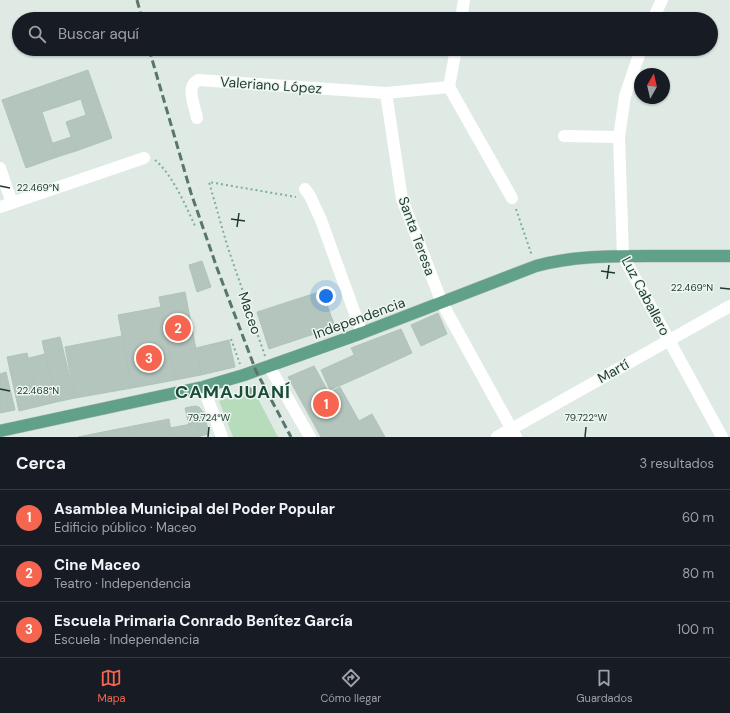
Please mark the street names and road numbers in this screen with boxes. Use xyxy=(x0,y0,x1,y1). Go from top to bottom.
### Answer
street label: Valeriano López xyxy=(219,72,323,98)
street label: Santa Teresa xyxy=(394,194,440,278)
street label: Luz Caballero xyxy=(618,253,674,339)
street label: Maceo xyxy=(234,289,266,337)
street label: Independencia xyxy=(311,293,407,343)
street label: Martí xyxy=(594,355,633,387)

